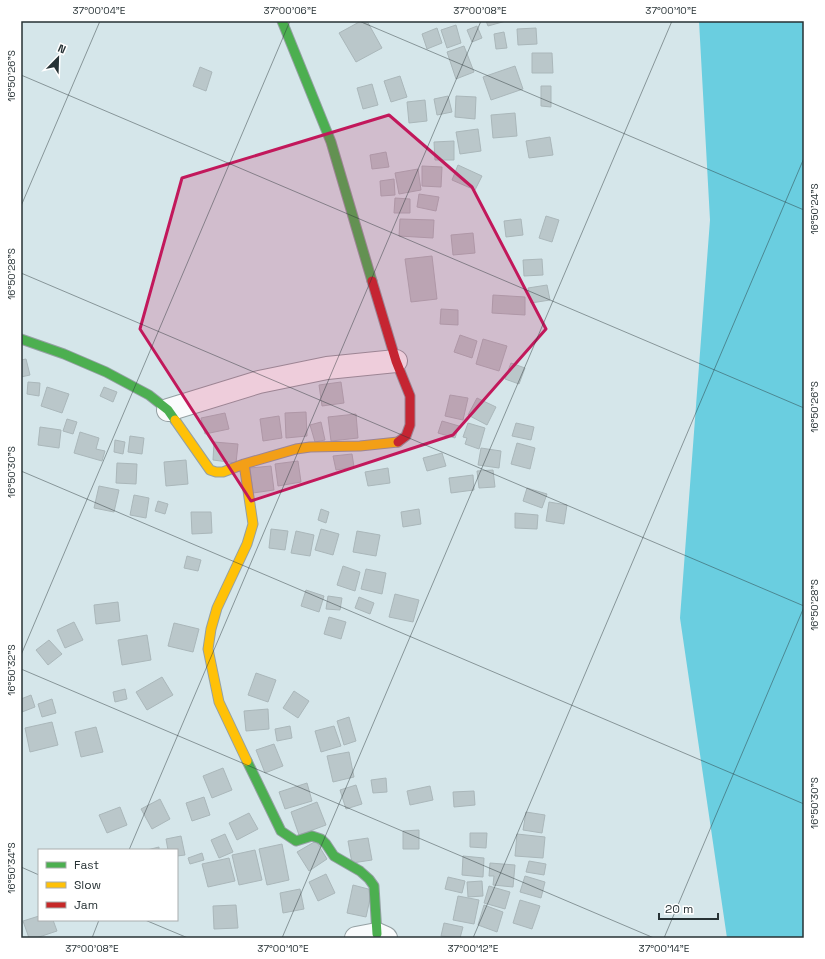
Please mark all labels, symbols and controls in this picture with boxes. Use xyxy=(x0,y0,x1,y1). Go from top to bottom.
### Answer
text: 37°00'04"E xyxy=(72,4,126,17)
text: 37°00'06"E xyxy=(263,4,317,17)
text: 37°00'08"E xyxy=(453,4,507,17)
text: 37°00'10"E xyxy=(645,4,697,17)
north arrow xyxy=(38,38,78,78)
text: N xyxy=(56,41,68,57)
text: 16°50'26"S xyxy=(5,50,18,102)
text: 16°50'24"S xyxy=(808,183,821,235)
text: 16°50'28"S xyxy=(5,248,18,300)
text: 16°50'26"S xyxy=(808,381,821,433)
text: 16°50'30"S xyxy=(5,446,18,498)
text: 16°50'28"S xyxy=(808,579,821,631)
text: 16°50'32"S xyxy=(5,644,18,696)
text: 16°50'30"S xyxy=(808,777,821,829)
text: 16°50'34"S xyxy=(5,842,18,894)
legend xyxy=(38,849,178,921)
text: Fast xyxy=(74,857,99,873)
text: Slow xyxy=(74,877,101,893)
scale bar xyxy=(659,895,718,921)
text: Jam xyxy=(74,897,98,913)
text: 20 m xyxy=(665,901,693,917)
text: 37°00'08"E xyxy=(65,942,119,955)
text: 37°00'10"E xyxy=(257,942,309,955)
text: 37°00'12"E xyxy=(448,942,499,955)
text: 37°00'14"E xyxy=(639,942,690,955)

